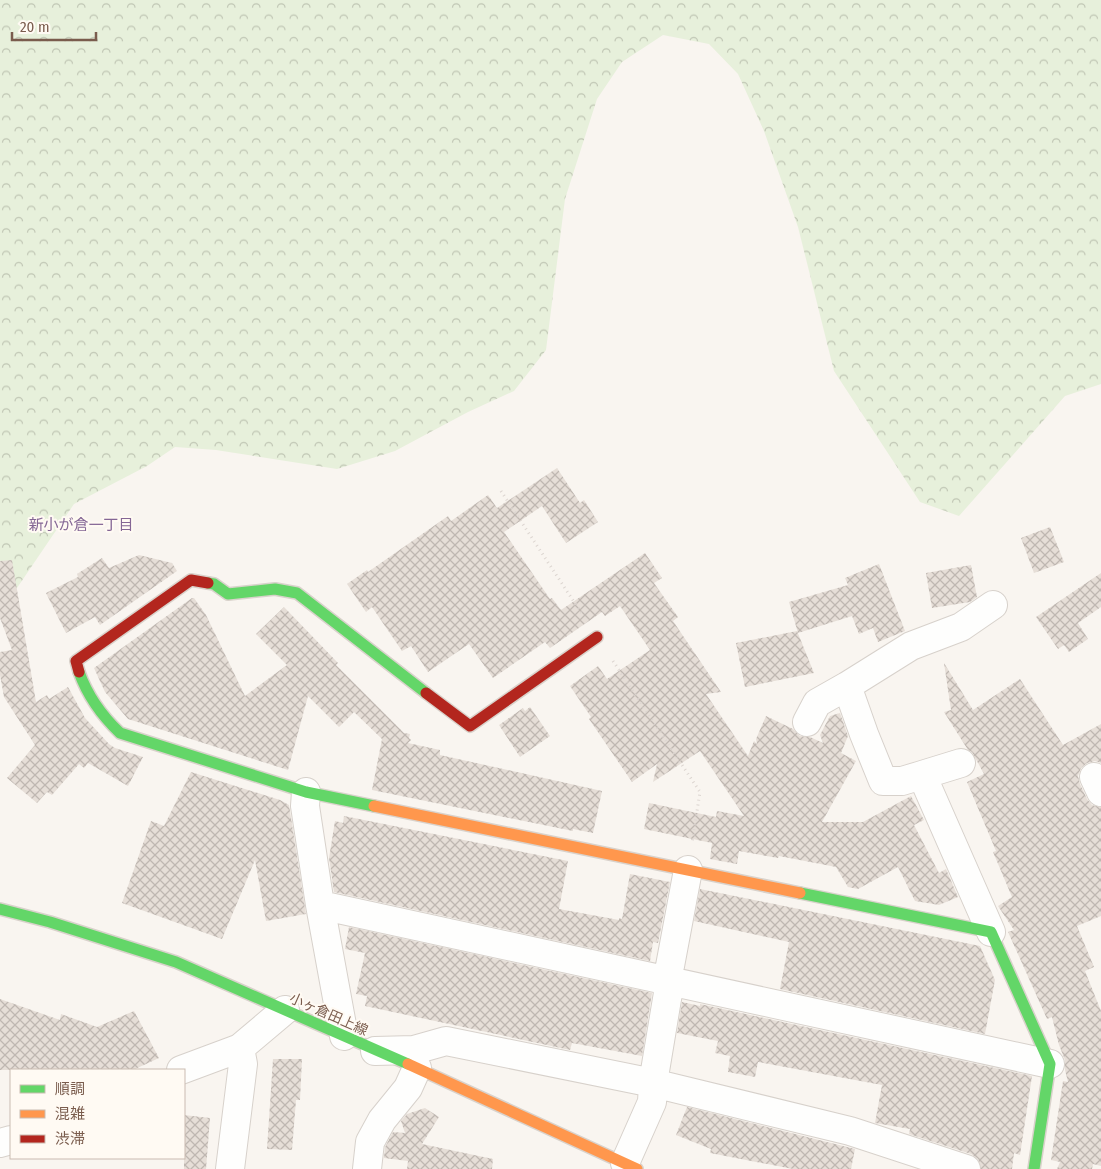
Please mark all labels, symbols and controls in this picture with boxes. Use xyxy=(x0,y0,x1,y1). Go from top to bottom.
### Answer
scale bar xyxy=(12,10,96,42)
text: 20 m xyxy=(20,18,50,36)
district label: 新小が倉一丁目 xyxy=(28,516,134,534)
street label: 小ヶ倉田上線 xyxy=(287,990,371,1039)
legend xyxy=(10,1069,185,1159)
text: 順調 xyxy=(55,1080,85,1098)
text: 混雑 xyxy=(55,1105,85,1123)
text: 渋滞 xyxy=(55,1130,85,1148)

